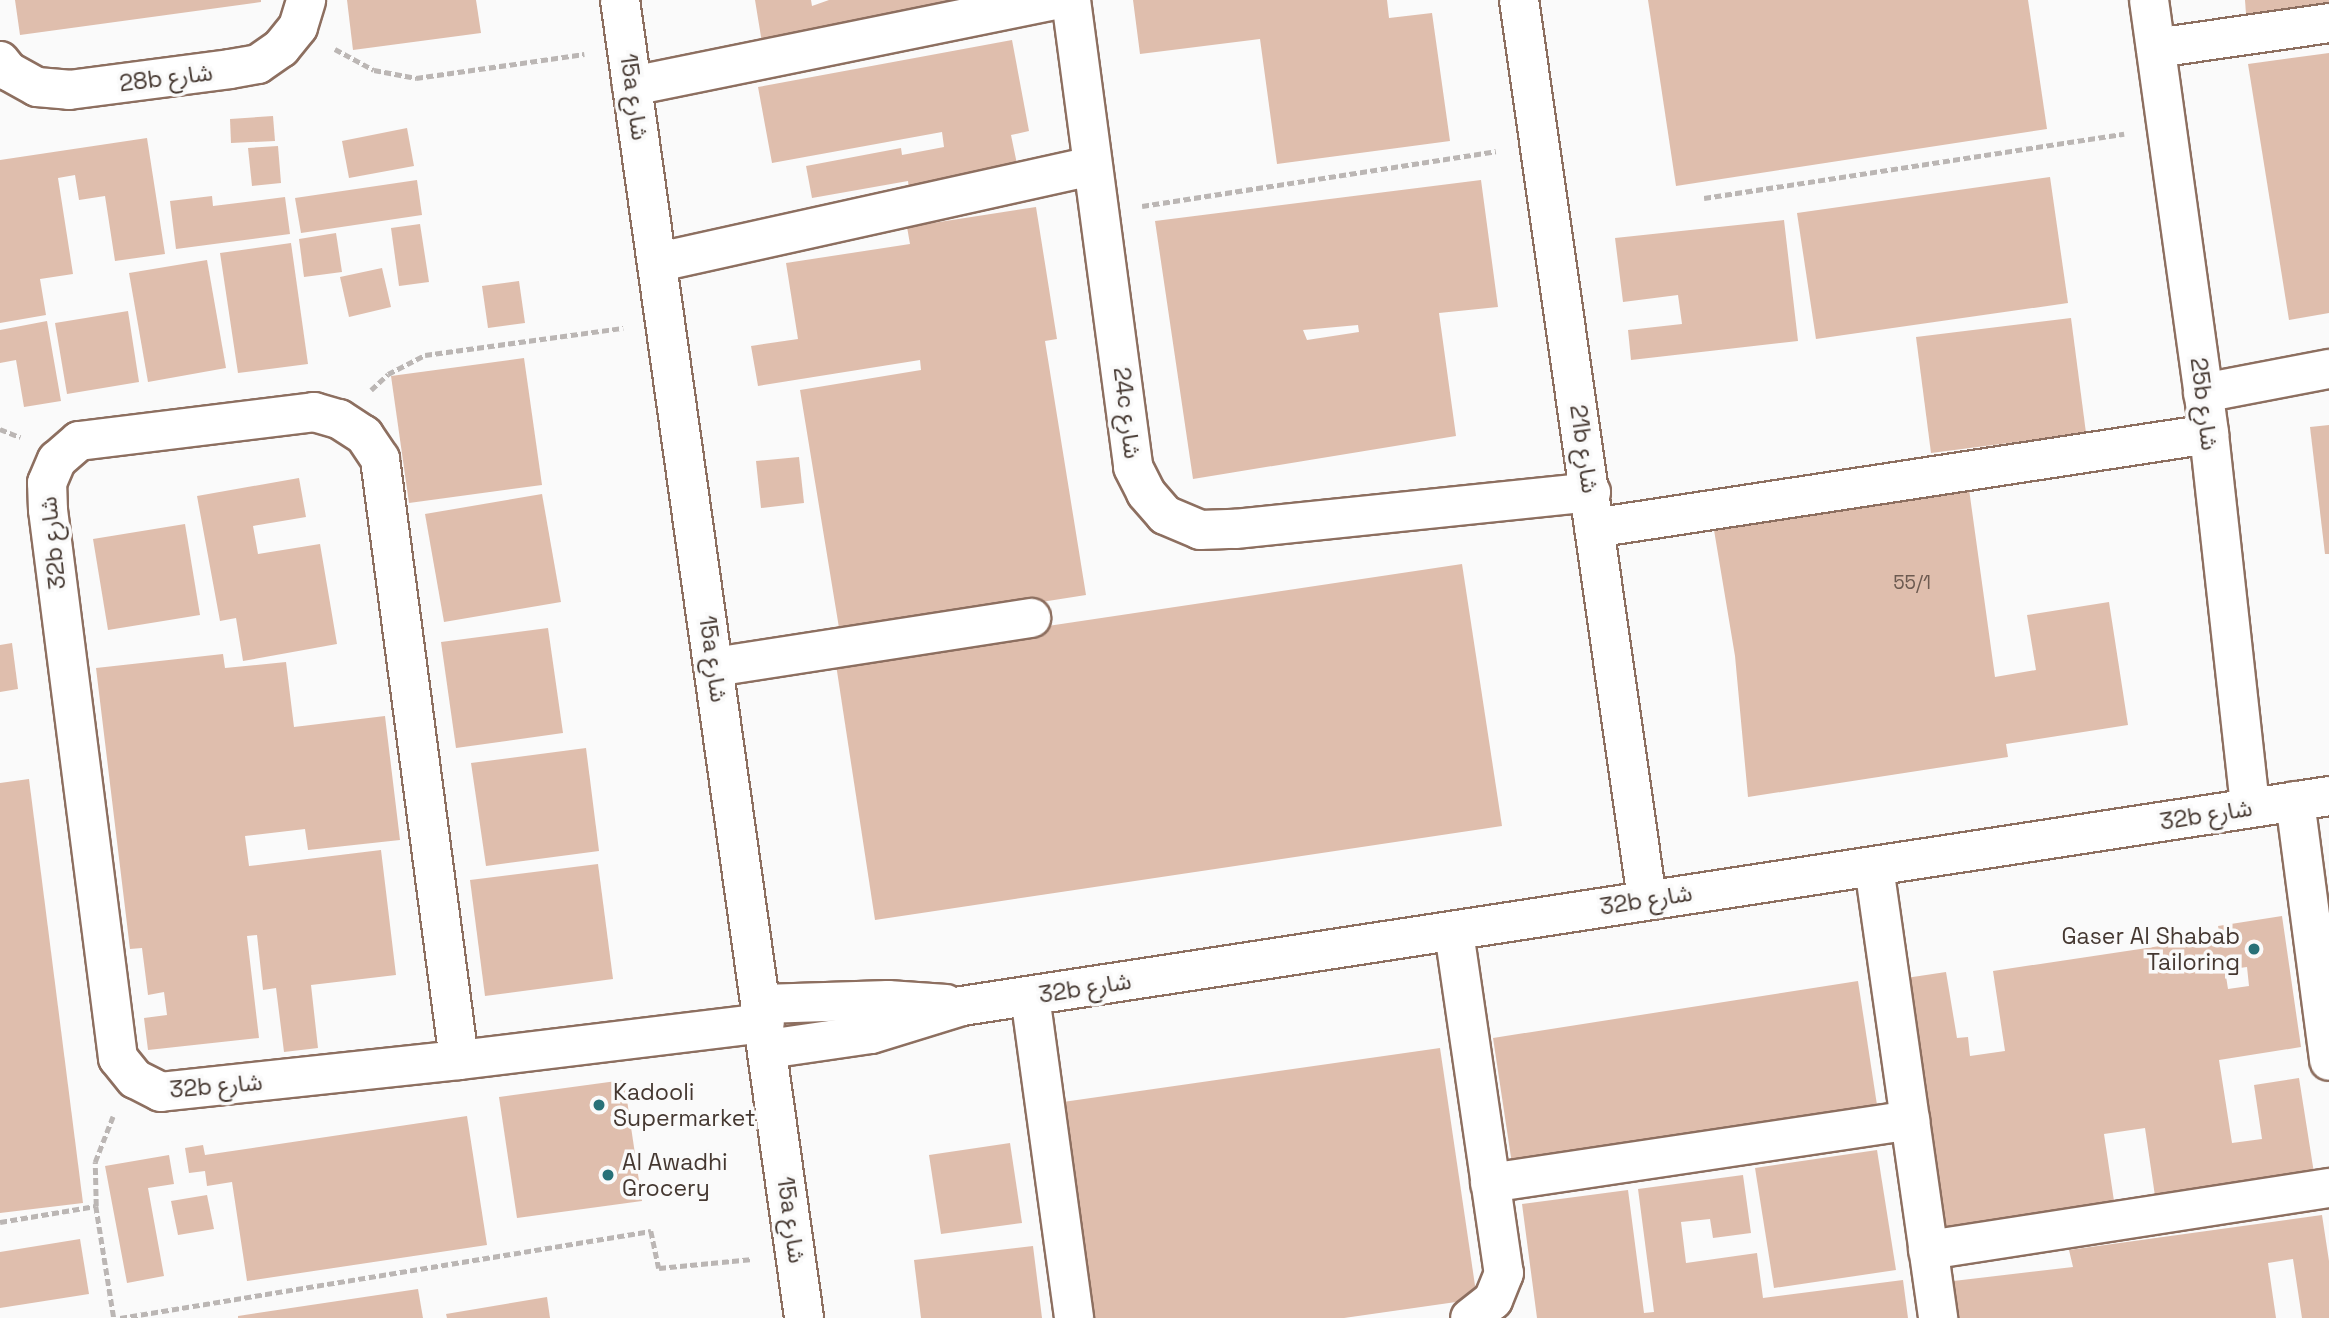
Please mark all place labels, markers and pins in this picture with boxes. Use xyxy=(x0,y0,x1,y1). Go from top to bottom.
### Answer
place label: Gaser Al Shabab Tailoring xyxy=(2061,922,2240,976)
marker: Gaser Al Shabab Tailoring xyxy=(2246,941,2262,957)
place label: Kadooli Supermarket xyxy=(613,1078,755,1132)
marker: Kadooli Supermarket xyxy=(591,1097,607,1113)
place label: Al Awadhi Grocery xyxy=(622,1148,728,1202)
marker: Al Awadhi Grocery xyxy=(600,1167,616,1183)

